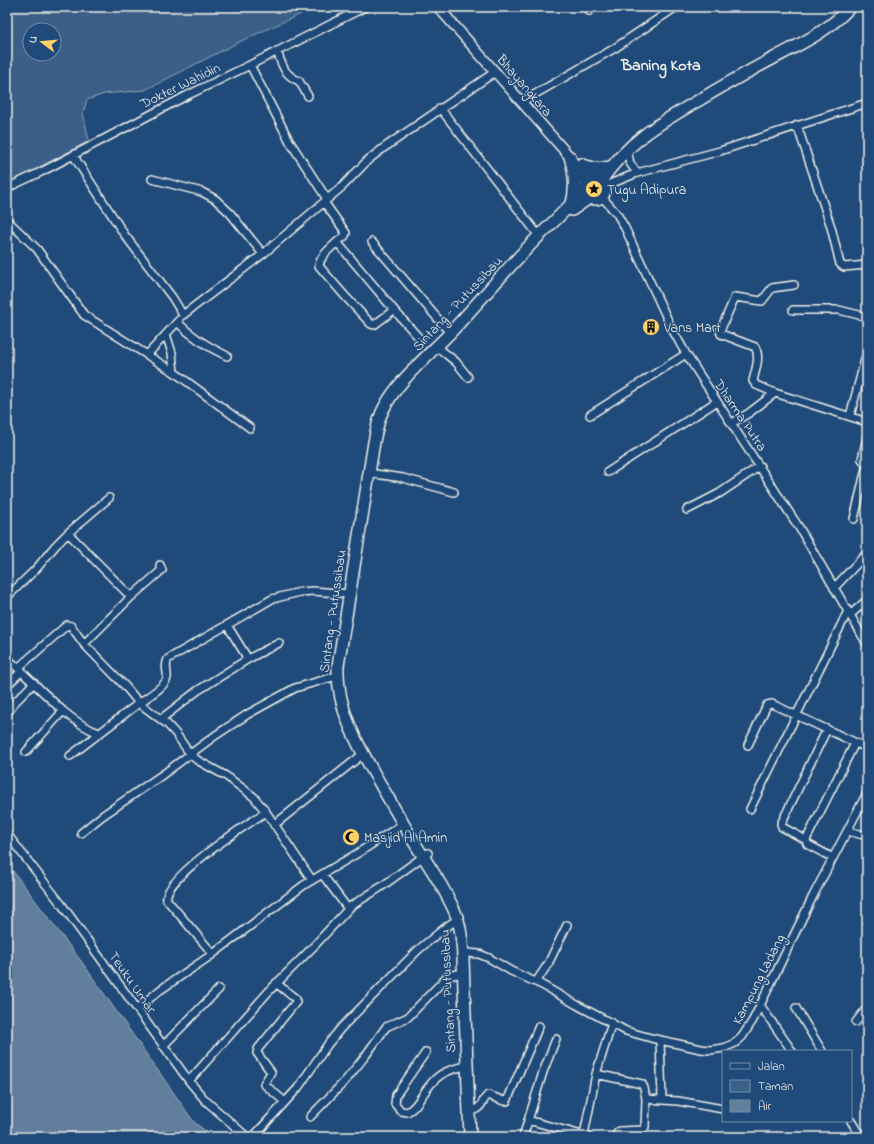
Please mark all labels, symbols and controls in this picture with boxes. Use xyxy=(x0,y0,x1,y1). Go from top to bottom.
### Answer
north arrow xyxy=(22,22,62,62)
text: U xyxy=(25,34,42,45)
street label: Bhayangkara xyxy=(489,50,557,122)
district label: Baning Kota xyxy=(620,54,701,79)
street label: Dokter Wahidin xyxy=(136,58,224,115)
place icon: Tugu Adipura xyxy=(584,179,604,199)
place label: Tugu Adipura xyxy=(607,180,686,202)
street label: Sintang - Putussibau xyxy=(408,252,509,357)
building icon: Vans Mart xyxy=(641,317,661,337)
place label: Vans Mart xyxy=(663,318,721,339)
street label: Dharma Putra xyxy=(707,375,772,456)
street label: Sintang - Putussibau xyxy=(314,548,353,674)
mosque icon: Masjid Al Amin xyxy=(341,827,361,847)
place label: Masjid Al Amin xyxy=(364,828,447,849)
street label: Sintang - Putussibau xyxy=(435,929,463,1053)
street label: Kampung Ladang xyxy=(728,931,792,1029)
street label: Teuku Umar xyxy=(103,948,161,1019)
legend xyxy=(722,1050,852,1122)
text: Jalan xyxy=(758,1058,785,1076)
text: Taman xyxy=(758,1078,793,1096)
text: Air xyxy=(758,1098,772,1116)

